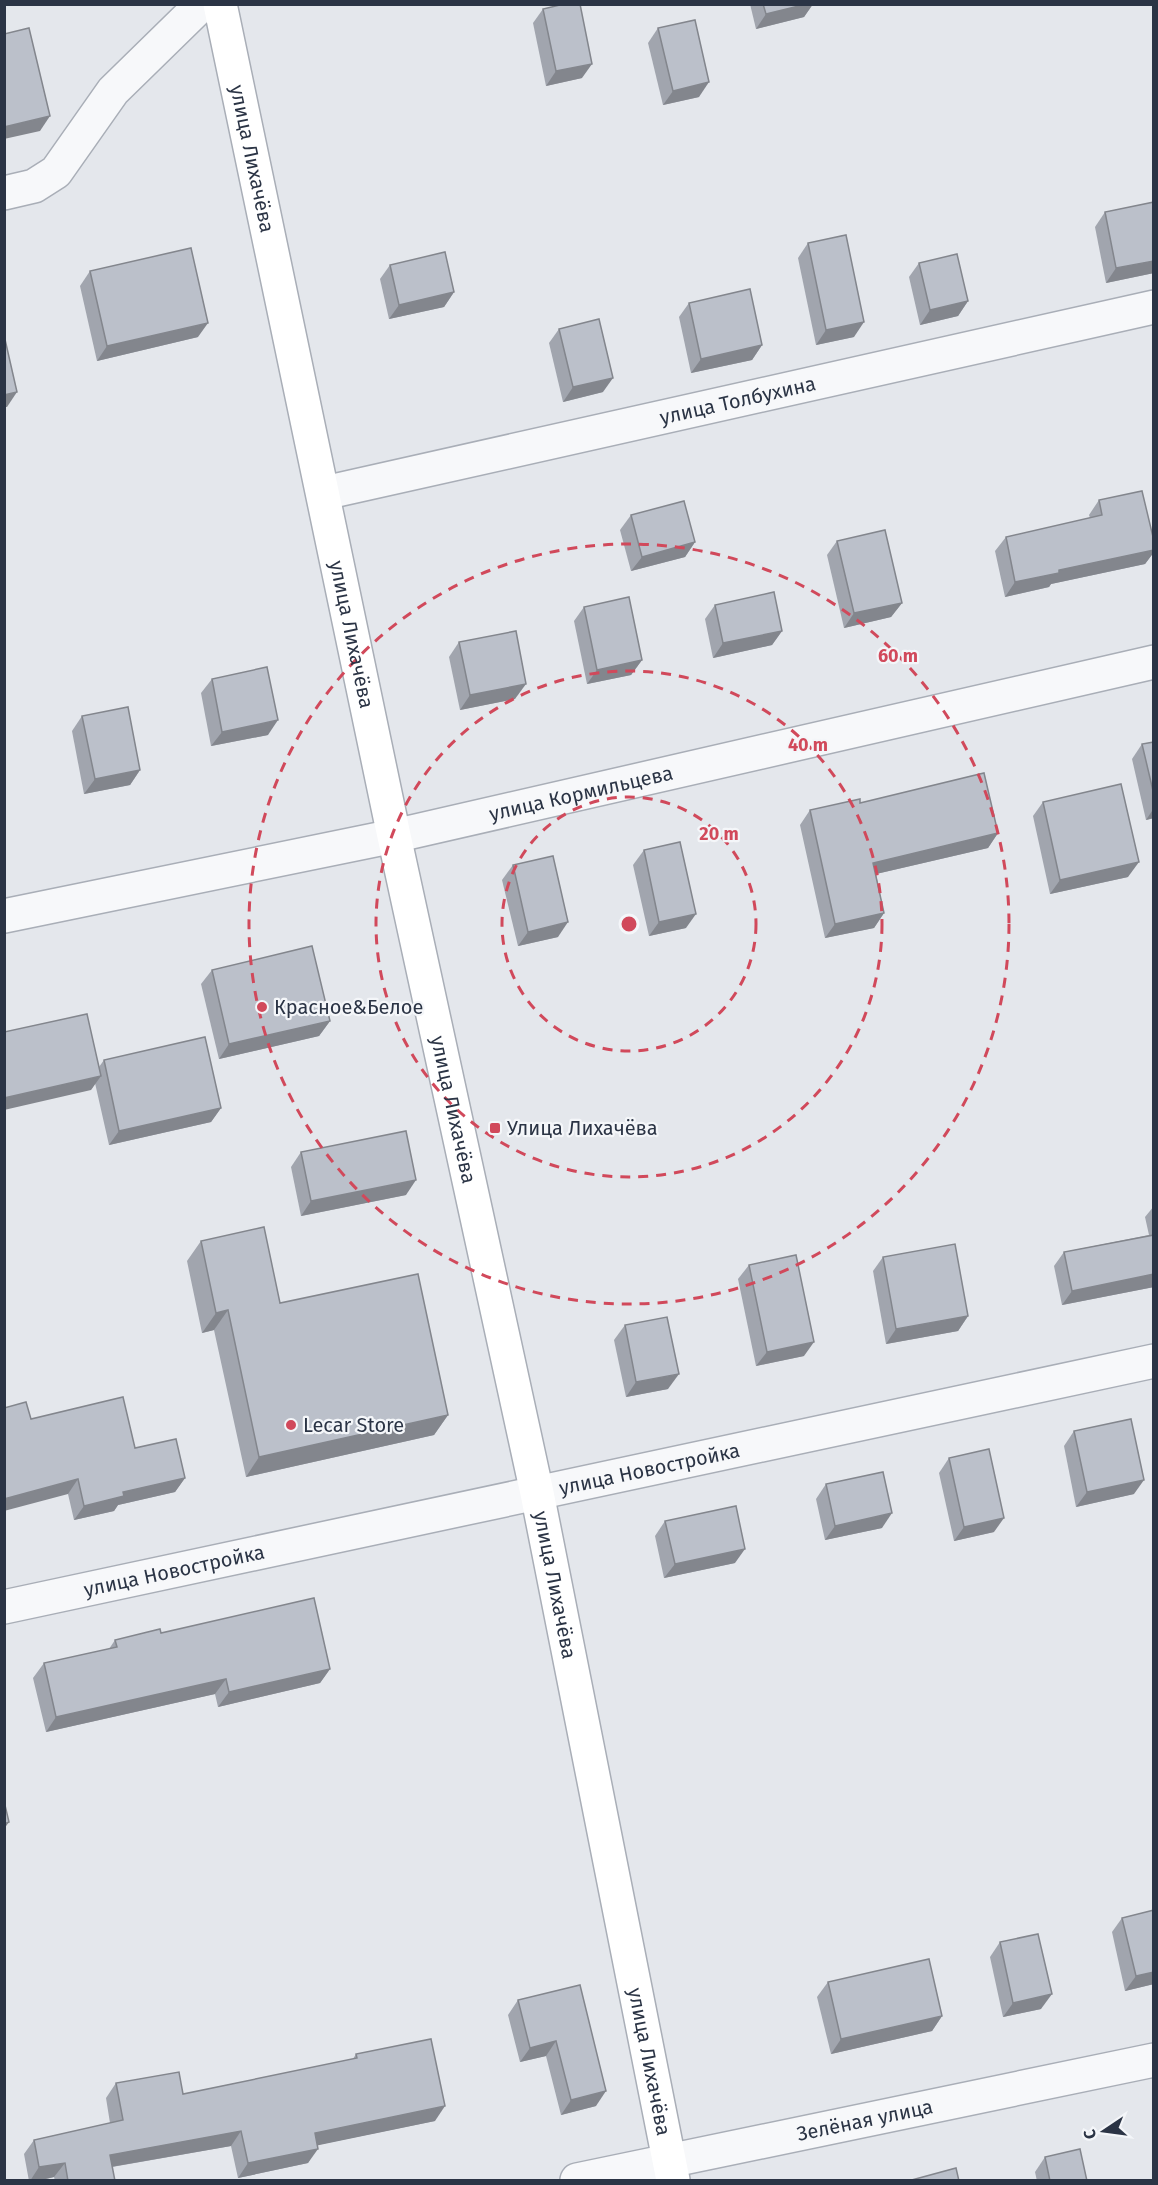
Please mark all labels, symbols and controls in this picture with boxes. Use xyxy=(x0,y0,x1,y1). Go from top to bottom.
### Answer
street label: улица Лихачёва xyxy=(225,83,279,235)
street label: улица Толбухина xyxy=(657,371,818,429)
street label: улица Лихачёва xyxy=(325,558,379,710)
text: 60 m xyxy=(878,645,918,667)
text: 40 m xyxy=(788,734,828,756)
street label: улица Кормильцева xyxy=(487,761,675,826)
text: 20 m xyxy=(699,823,739,845)
centre of rings xyxy=(619,914,639,934)
place label: Красное&Белое xyxy=(274,995,423,1019)
marker: Красное&Белое xyxy=(255,1000,269,1014)
street label: улица Лихачёва xyxy=(426,1034,481,1186)
place label: Улица Лихачёва xyxy=(507,1116,658,1140)
marker: Улица Лихачёва xyxy=(488,1121,502,1135)
place label: Lecar Store xyxy=(303,1413,404,1437)
marker: Lecar Store xyxy=(284,1418,298,1432)
street label: улица Новостройка xyxy=(557,1438,742,1500)
street label: улица Лихачёва xyxy=(529,1509,582,1661)
street label: улица Новостройка xyxy=(81,1540,267,1602)
street label: улица Лихачёва xyxy=(623,1985,676,2138)
street label: Зелёная улица xyxy=(795,2094,935,2146)
north arrow xyxy=(1074,2101,1134,2161)
text: С xyxy=(1079,2127,1100,2141)

